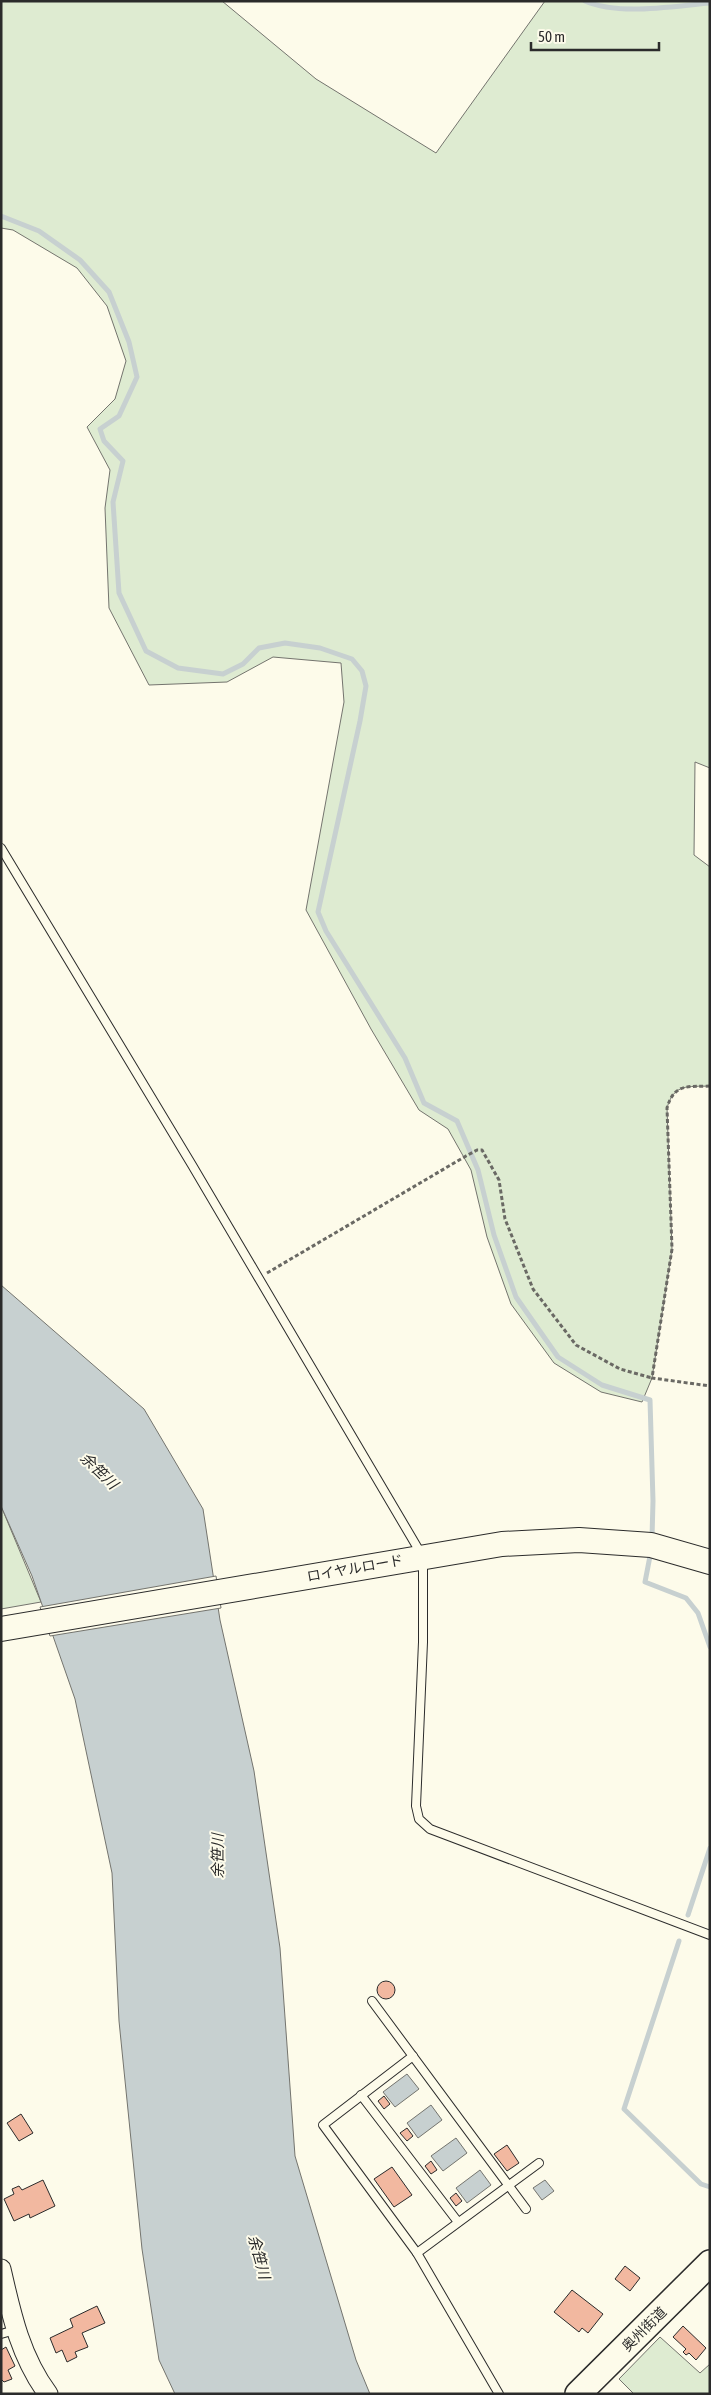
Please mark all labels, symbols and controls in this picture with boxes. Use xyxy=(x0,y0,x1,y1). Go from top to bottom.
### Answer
scale bar xyxy=(531,20,658,52)
text: 50 m xyxy=(538,28,565,45)
water label: 余笹川 xyxy=(77,1449,123,1494)
street label: ロイヤルロード xyxy=(306,1552,404,1584)
water label: 余笹川 xyxy=(209,1832,226,1879)
water label: 余笹川 xyxy=(245,2233,274,2283)
street label: 奥州街道 xyxy=(619,2304,669,2354)

